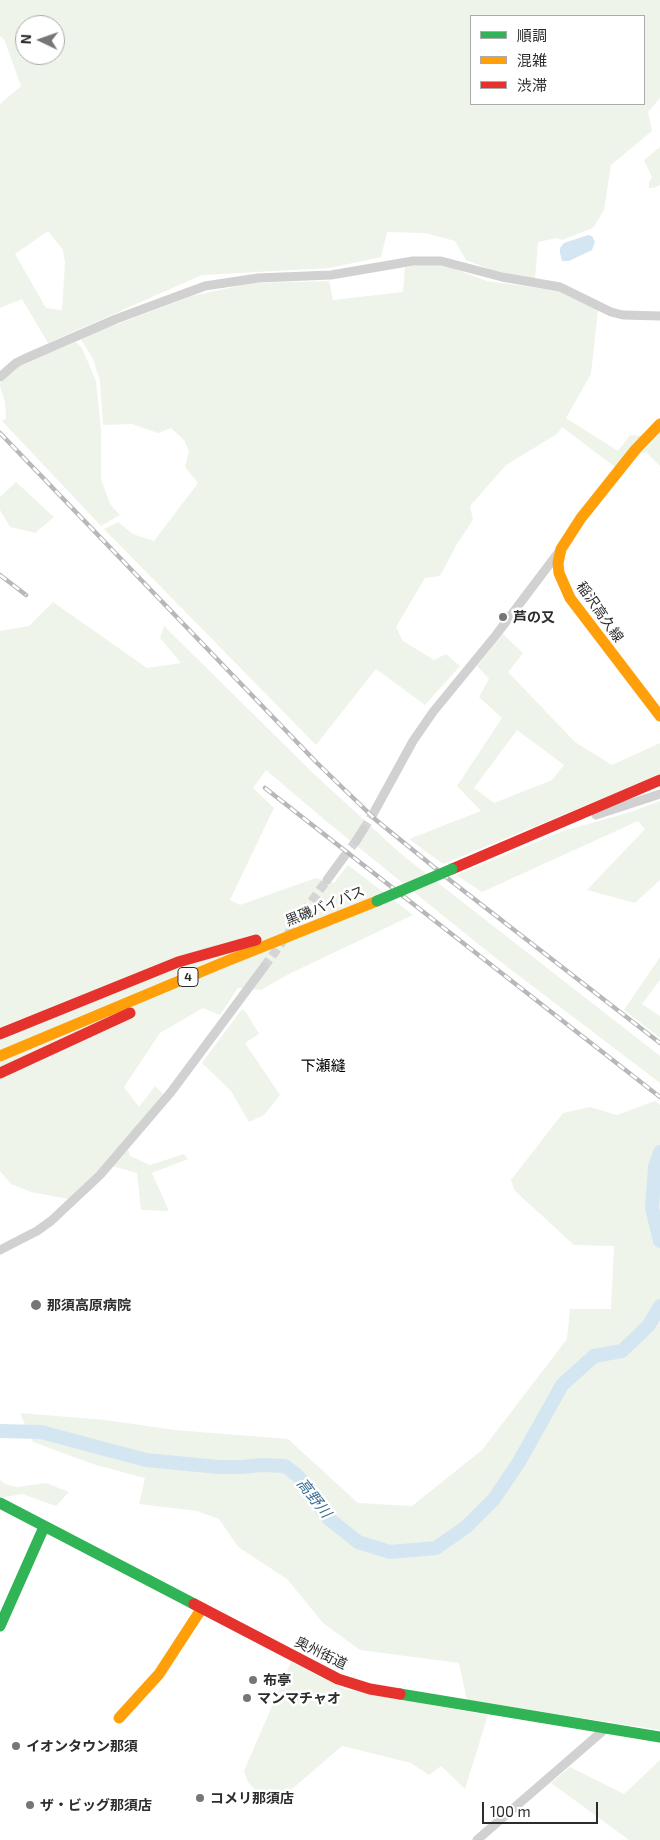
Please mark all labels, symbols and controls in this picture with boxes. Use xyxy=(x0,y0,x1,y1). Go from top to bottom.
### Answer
north arrow xyxy=(15,15,65,65)
legend xyxy=(470,15,645,105)
text: 順調 xyxy=(517,26,547,44)
text: N xyxy=(17,34,34,45)
text: 混雑 xyxy=(517,51,547,69)
text: 渋滞 xyxy=(517,76,547,94)
street label: 稲沢高久線 xyxy=(573,579,627,645)
place label: 芦の又 xyxy=(513,609,555,625)
marker: 芦の又 xyxy=(497,611,509,623)
street label: 黒磯バイパス xyxy=(283,882,367,930)
road number: 4 xyxy=(178,968,198,986)
district label: 下瀬縫 xyxy=(301,1057,345,1075)
place label: 那須高原病院 xyxy=(47,1297,131,1313)
marker: 那須高原病院 xyxy=(29,1298,43,1312)
water label: 高野川 xyxy=(293,1475,335,1521)
street label: 奥州街道 xyxy=(292,1633,350,1673)
place label: 布亭 xyxy=(263,1672,291,1688)
marker: 布亭 xyxy=(247,1674,259,1686)
place label: マンマチャオ xyxy=(257,1690,341,1706)
marker: マンマチャオ xyxy=(241,1692,253,1704)
place label: イオンタウン那須 xyxy=(26,1738,138,1754)
marker: イオンタウン那須 xyxy=(10,1740,22,1752)
place label: コメリ那須店 xyxy=(210,1790,294,1806)
marker: コメリ那須店 xyxy=(194,1792,206,1804)
scale bar xyxy=(485,1792,601,1824)
place label: ザ・ビッグ那須店 xyxy=(40,1797,152,1813)
marker: ザ・ビッグ那須店 xyxy=(24,1799,36,1811)
text: 100 m xyxy=(490,1802,531,1820)

